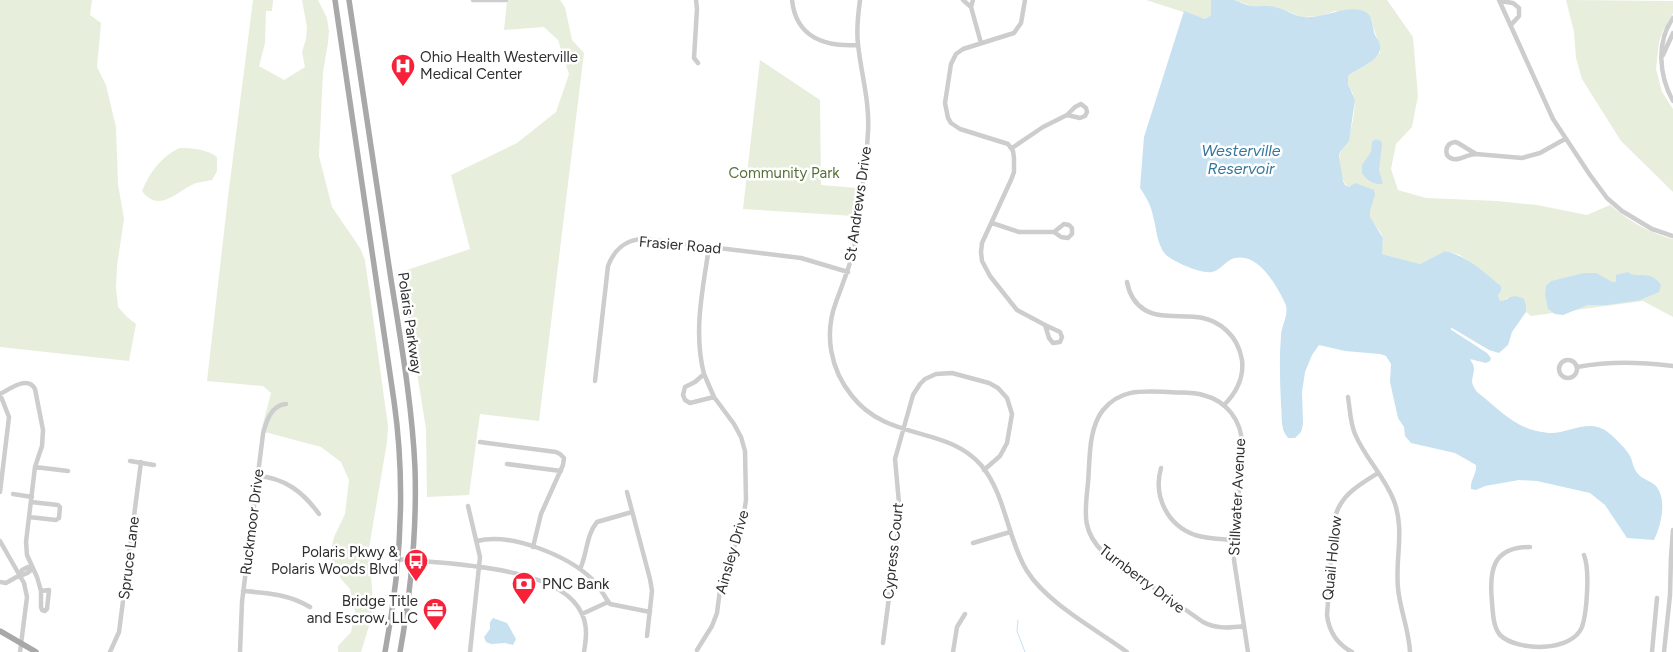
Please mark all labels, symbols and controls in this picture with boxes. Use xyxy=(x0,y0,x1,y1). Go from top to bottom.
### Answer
place label: Ohio Health Westerville Medical Center xyxy=(420,48,578,83)
hospital icon: Ohio Health Westerville Medical Center xyxy=(390,53,416,87)
water label: Westerville Reservoir xyxy=(1201,141,1281,178)
street label: St Andrews Drive xyxy=(841,145,875,263)
park label: Community Park xyxy=(728,164,840,182)
street label: Frasier Road xyxy=(638,232,722,258)
street label: Polaris Parkway xyxy=(394,271,426,375)
street label: Stillwater Avenue xyxy=(1225,438,1249,556)
street label: Ruckmoor Drive xyxy=(237,468,267,576)
street label: Cypress Court xyxy=(879,501,907,600)
street label: Ainsley Drive xyxy=(711,508,753,596)
street label: Spruce Lane xyxy=(115,515,143,601)
street label: Quail Hollow xyxy=(1319,515,1345,601)
street label: Turnberry Drive xyxy=(1096,541,1188,617)
place label: Polaris Pkwy & Polaris Woods Blvd xyxy=(271,543,398,578)
bus stop icon: Polaris Pkwy & Polaris Woods Blvd xyxy=(403,548,429,582)
bank icon: PNC Bank xyxy=(511,571,537,605)
place label: PNC Bank xyxy=(542,575,610,593)
place label: Bridge Title and Escrow, LLC xyxy=(307,592,418,627)
office icon: Bridge Title and Escrow, LLC xyxy=(422,597,448,631)

